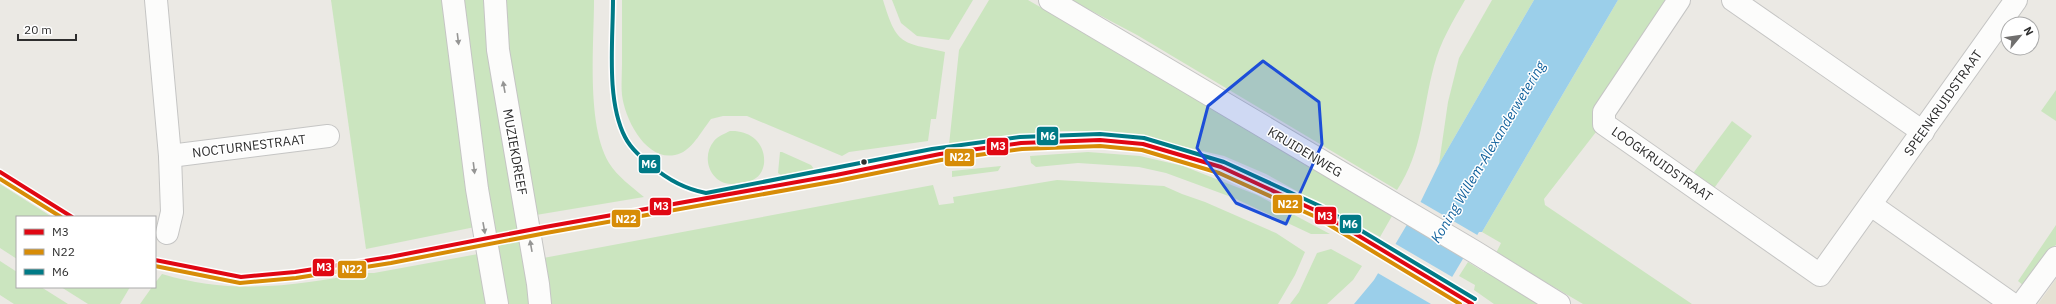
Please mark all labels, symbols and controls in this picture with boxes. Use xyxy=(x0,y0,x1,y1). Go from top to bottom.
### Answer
scale bar xyxy=(18,16,76,42)
north arrow xyxy=(2000,16,2040,56)
text: 20 m xyxy=(24,22,52,37)
text: N xyxy=(2021,24,2037,38)
one-way arrow xyxy=(455,33,461,45)
street label: SPEENKRUIDSTRAAT xyxy=(1900,46,1986,159)
water label: Koning Willem-Alexanderwetering xyxy=(1427,57,1550,246)
one-way arrow xyxy=(501,81,507,93)
street label: MUZIEKDREEF xyxy=(499,107,531,197)
street label: KRUIDENWEG xyxy=(1265,123,1345,181)
street label: LOOGKRUIDSTRAAT xyxy=(1608,123,1716,205)
line badge: M6 xyxy=(1036,126,1059,146)
text: M6 xyxy=(1040,129,1056,143)
street label: NOCTURNESTRAAT xyxy=(191,131,307,161)
line badge: M3 xyxy=(986,137,1009,156)
text: M3 xyxy=(990,139,1006,153)
line badge: N22 xyxy=(944,148,975,167)
text: N22 xyxy=(949,150,971,164)
line badge: M6 xyxy=(638,154,661,174)
text: M6 xyxy=(641,157,657,171)
unlabelled marker xyxy=(859,157,869,167)
one-way arrow xyxy=(471,162,478,174)
line badge: N22 xyxy=(1272,194,1303,214)
line badge: M3 xyxy=(649,197,672,216)
text: N22 xyxy=(1277,197,1299,211)
text: M3 xyxy=(653,199,669,213)
line badge: M3 xyxy=(1314,206,1337,225)
line badge: N22 xyxy=(611,209,641,228)
text: M3 xyxy=(1317,209,1333,223)
text: N22 xyxy=(615,212,637,226)
line badge: M6 xyxy=(1339,214,1362,234)
legend xyxy=(16,216,156,288)
text: M6 xyxy=(1342,217,1358,231)
one-way arrow xyxy=(481,221,487,234)
text: M3 xyxy=(52,224,69,239)
one-way arrow xyxy=(528,240,534,252)
text: N22 xyxy=(52,244,75,259)
line badge: M3 xyxy=(312,258,335,277)
text: M3 xyxy=(316,260,332,274)
line badge: N22 xyxy=(337,260,367,279)
text: N22 xyxy=(341,262,363,276)
text: M6 xyxy=(52,264,69,279)

